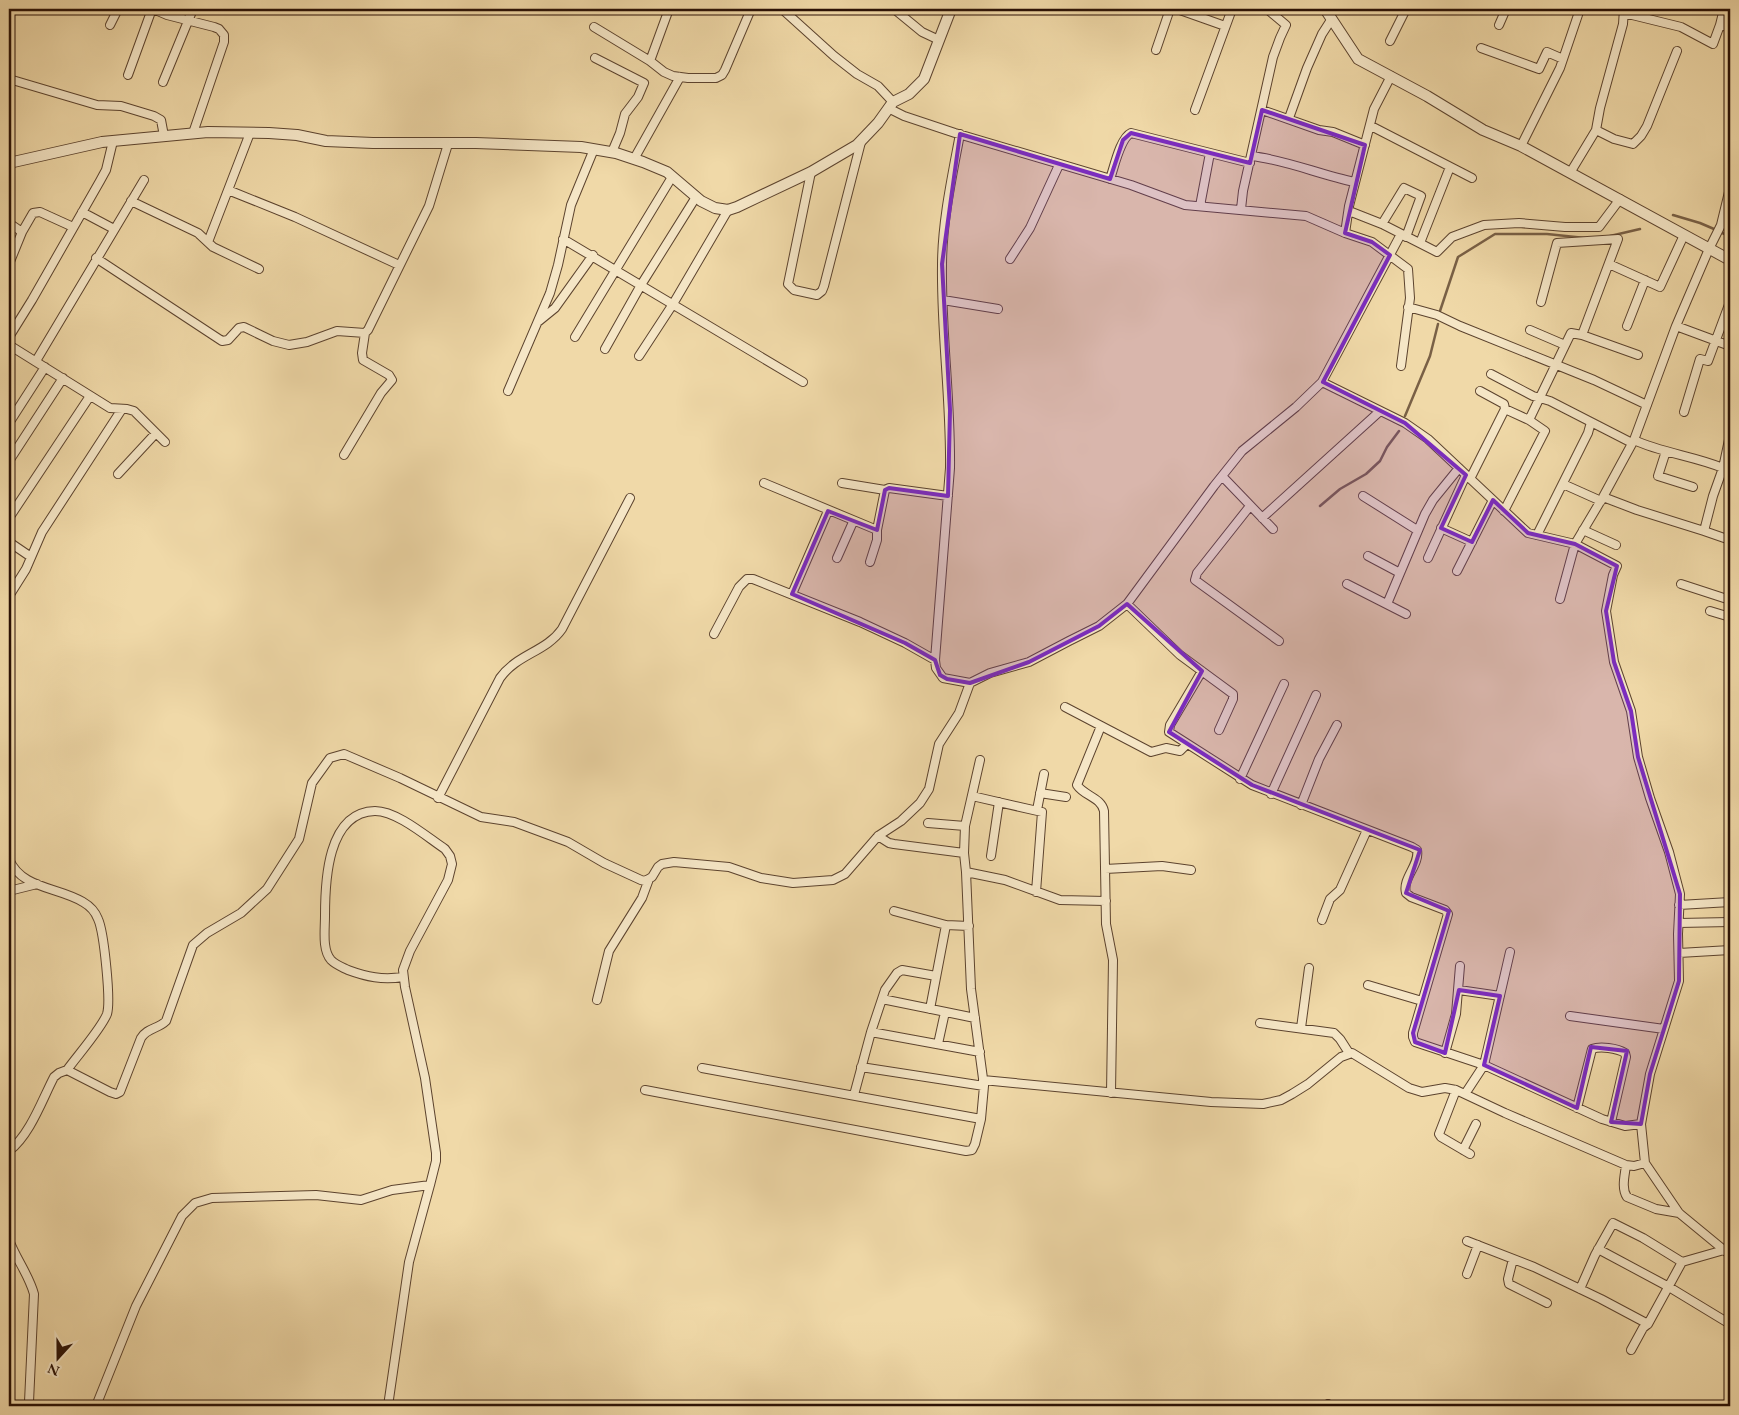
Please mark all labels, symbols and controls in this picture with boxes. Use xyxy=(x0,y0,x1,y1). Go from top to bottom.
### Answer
north arrow xyxy=(32,1332,82,1382)
text: N xyxy=(44,1359,62,1381)

